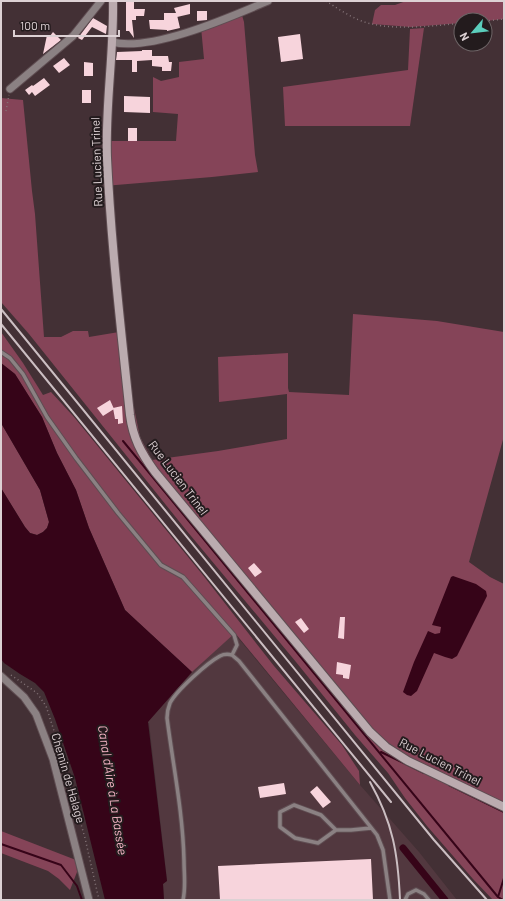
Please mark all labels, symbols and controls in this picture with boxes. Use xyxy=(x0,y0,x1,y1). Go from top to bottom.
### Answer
scale bar xyxy=(14,12,119,38)
north arrow xyxy=(453,12,493,52)
text: 100 m xyxy=(20,18,50,32)
text: N xyxy=(456,31,471,43)
street label: Rue Lucien Trinel xyxy=(87,117,105,207)
street label: Rue Lucien Trinel xyxy=(146,437,211,517)
water label: Canal d'Aire à La Bassée xyxy=(95,724,131,856)
street label: Chemin de Halage xyxy=(49,731,89,824)
street label: Rue Lucien Trinel xyxy=(397,735,484,788)

